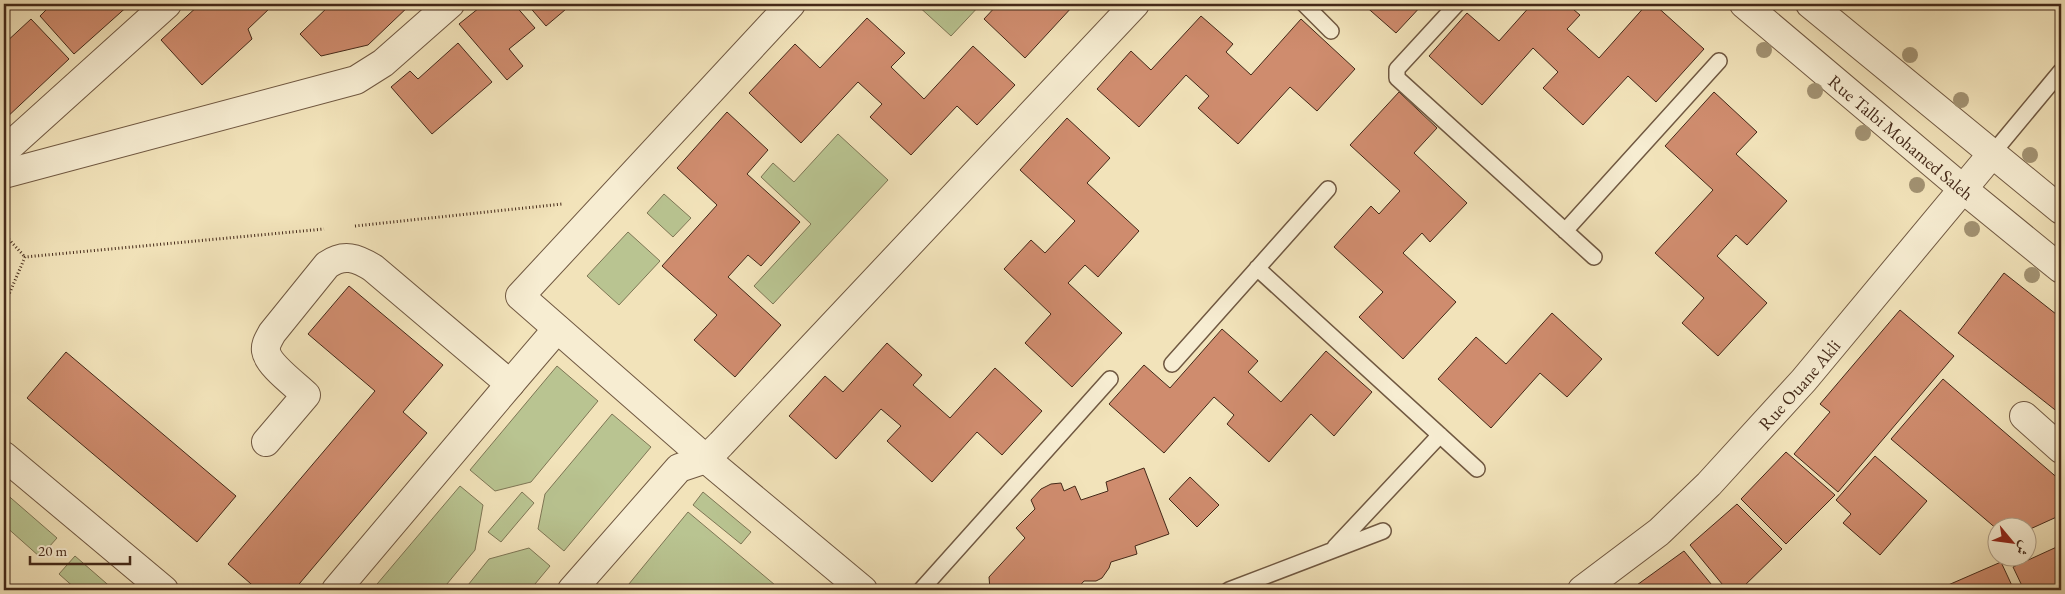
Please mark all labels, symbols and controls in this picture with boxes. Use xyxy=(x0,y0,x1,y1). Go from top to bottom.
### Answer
street label: Rue Talbi Mohamed Saleh xyxy=(1824,69,1979,205)
street label: Rue Ouane Akli xyxy=(1753,334,1845,434)
north arrow xyxy=(1988,516,2038,566)
scale bar xyxy=(30,534,130,566)
text: ش xyxy=(2012,538,2035,559)
text: 20 m xyxy=(38,541,67,560)

